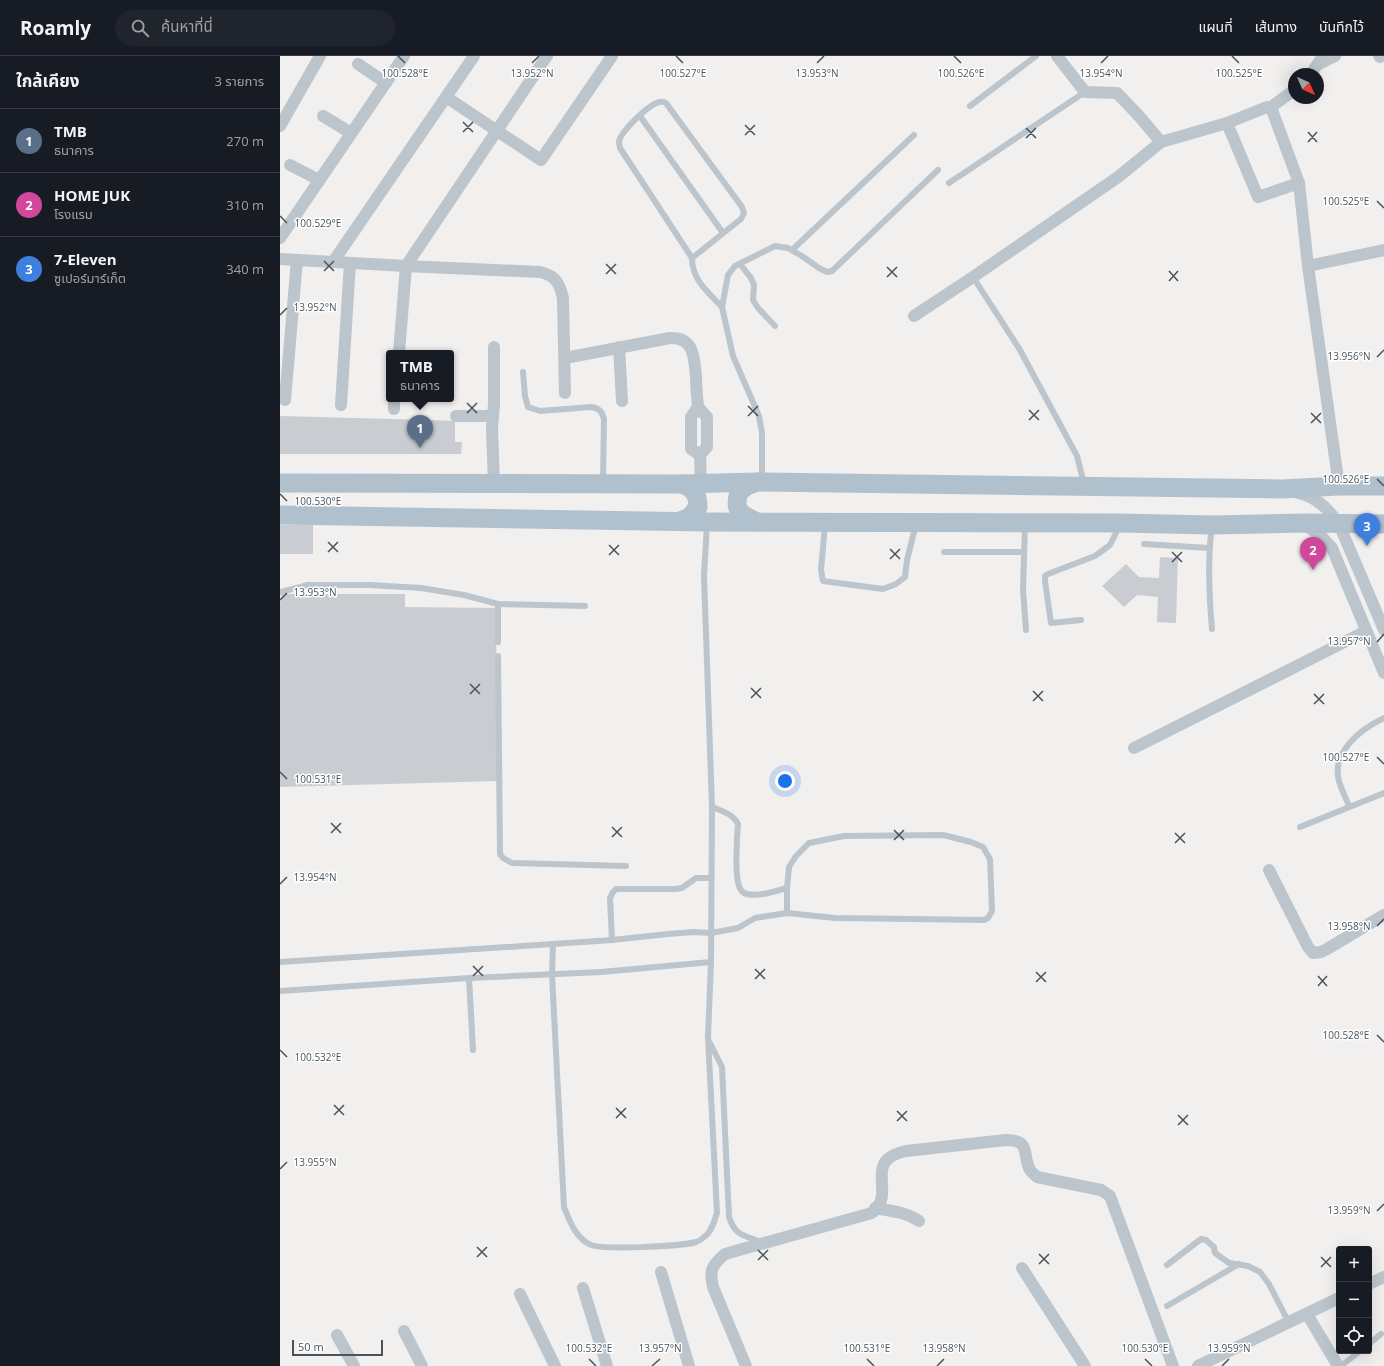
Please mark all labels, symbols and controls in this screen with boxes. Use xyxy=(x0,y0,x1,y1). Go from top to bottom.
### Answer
search box xyxy=(115,10,395,46)
text: Roamly xyxy=(20,15,91,41)
text: ค้นหาที่นี่ xyxy=(161,16,213,36)
icon: search xyxy=(129,17,151,39)
text: แผนที่ xyxy=(1199,17,1233,36)
text: เส้นทาง xyxy=(1255,17,1297,36)
text: บันทึกไว้ xyxy=(1319,17,1364,36)
text: 100.528°E xyxy=(382,66,428,80)
text: 13.952°N xyxy=(510,66,554,80)
text: 100.527°E xyxy=(660,66,706,80)
text: 13.953°N xyxy=(795,66,839,80)
text: 100.526°E xyxy=(938,66,984,80)
text: 13.954°N xyxy=(1079,66,1123,80)
text: 100.525°E xyxy=(1216,66,1262,80)
north arrow xyxy=(1288,68,1324,104)
text: ใกล้เคียง xyxy=(16,69,79,92)
text: 3 รายการ xyxy=(214,72,264,90)
text: TMB xyxy=(54,121,87,141)
text: 1 xyxy=(25,132,33,150)
text: 270 m xyxy=(226,132,264,150)
text: ธนาคาร xyxy=(54,141,94,159)
text: HOME JUK xyxy=(54,185,130,205)
text: 100.525°E xyxy=(1323,194,1369,208)
text: 2 xyxy=(25,196,33,214)
text: 310 m xyxy=(226,196,264,214)
text: โรงแรม xyxy=(54,205,93,223)
text: 100.529°E xyxy=(295,216,341,230)
text: 7-Eleven xyxy=(54,249,117,269)
text: 3 xyxy=(25,260,33,278)
text: 340 m xyxy=(226,260,264,278)
text: ซูเปอร์มาร์เก็ต xyxy=(54,269,126,287)
text: 13.952°N xyxy=(293,300,337,314)
text: 13.956°N xyxy=(1327,349,1371,363)
popup xyxy=(386,350,454,402)
text: TMB xyxy=(400,356,433,376)
text: ธนาคาร xyxy=(400,376,440,394)
pin: 1 xyxy=(407,415,433,448)
text: 100.526°E xyxy=(1323,472,1369,486)
text: 100.530°E xyxy=(295,494,341,508)
pin: 3 xyxy=(1354,513,1380,546)
pin: 2 xyxy=(1300,537,1326,570)
text: 13.953°N xyxy=(293,585,337,599)
text: 13.957°N xyxy=(1327,634,1371,648)
text: 100.527°E xyxy=(1323,750,1369,764)
your location xyxy=(775,771,795,791)
text: 100.531°E xyxy=(295,772,341,786)
text: 13.954°N xyxy=(293,870,337,884)
text: 13.958°N xyxy=(1327,919,1371,933)
text: 100.528°E xyxy=(1323,1028,1369,1042)
text: 100.532°E xyxy=(295,1050,341,1064)
text: 13.955°N xyxy=(293,1155,337,1169)
text: 13.959°N xyxy=(1327,1203,1371,1217)
map controls xyxy=(1336,1246,1372,1354)
button: + xyxy=(1336,1246,1372,1282)
button: − xyxy=(1336,1282,1372,1318)
button: locate xyxy=(1336,1318,1372,1354)
scale bar xyxy=(292,1338,383,1357)
text: 50 m xyxy=(298,1339,324,1354)
text: 100.532°E xyxy=(566,1341,612,1355)
text: 13.957°N xyxy=(638,1341,682,1355)
text: 100.531°E xyxy=(844,1341,890,1355)
text: 13.958°N xyxy=(922,1341,966,1355)
text: 100.530°E xyxy=(1122,1341,1168,1355)
text: 13.959°N xyxy=(1207,1341,1251,1355)

